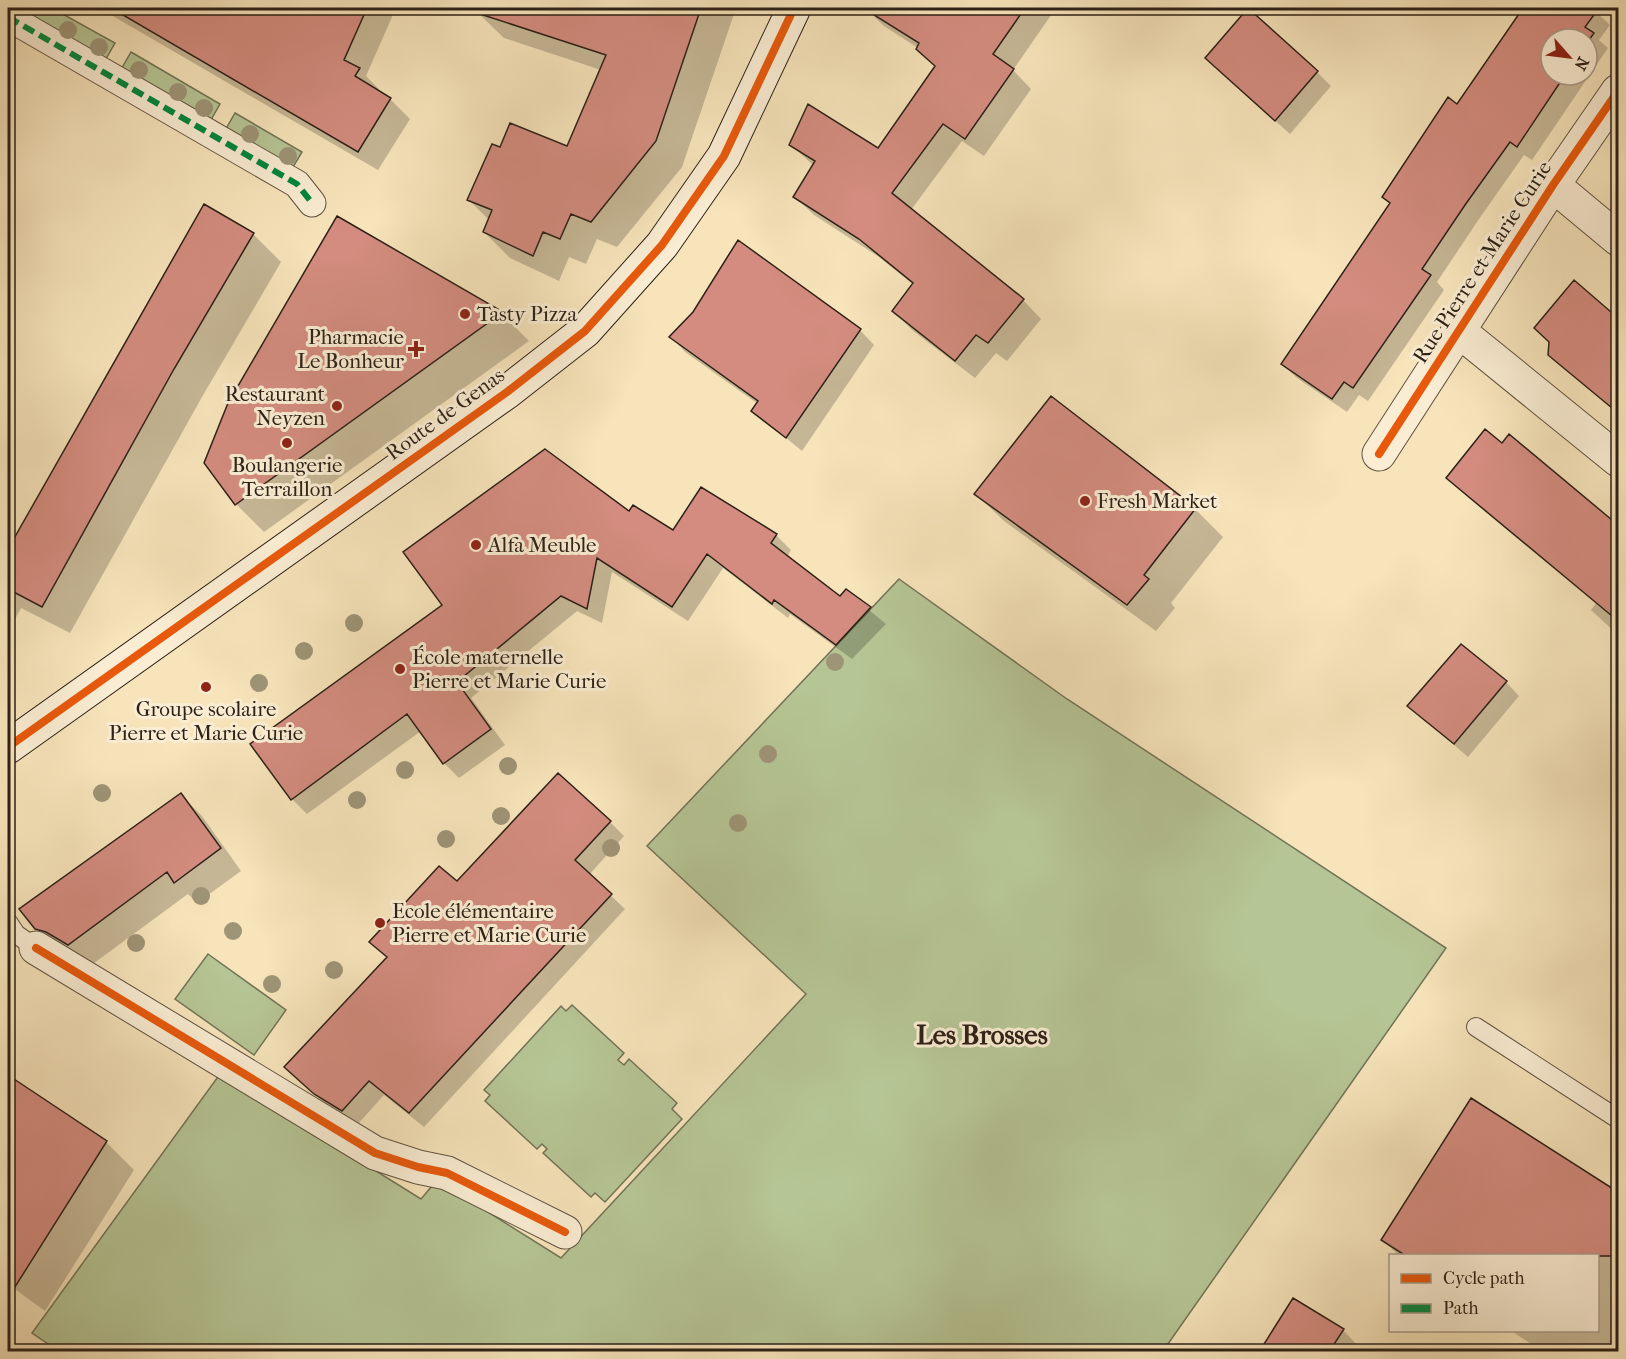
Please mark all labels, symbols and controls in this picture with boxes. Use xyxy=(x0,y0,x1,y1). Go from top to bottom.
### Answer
north arrow xyxy=(1539,27,1599,87)
text: N xyxy=(1570,54,1593,74)
street label: Rue Pierre et Marie Curie xyxy=(1408,157,1556,367)
place label: Tasty Pizza xyxy=(477,302,577,326)
marker: Tasty Pizza xyxy=(458,307,472,321)
place label: Pharmacie Le Bonheur xyxy=(297,325,404,373)
marker: Pharmacie Le Bonheur xyxy=(409,342,423,356)
street label: Route de Genas xyxy=(381,363,509,465)
place label: Restaurant Neyzen xyxy=(225,382,326,430)
marker: Restaurant Neyzen xyxy=(330,399,344,413)
marker: Boulangerie Terraillon xyxy=(280,436,294,450)
place label: Boulangerie Terraillon xyxy=(232,453,342,501)
place label: Fresh Market xyxy=(1097,489,1218,513)
marker: Fresh Market xyxy=(1078,494,1092,508)
place label: Alfa Meuble xyxy=(487,533,597,557)
marker: Alfa Meuble xyxy=(469,538,483,552)
place label: École maternelle Pierre et Marie Curie xyxy=(412,645,606,693)
marker: École maternelle Pierre et Marie Curie xyxy=(393,662,407,676)
marker: Groupe scolaire Pierre et Marie Curie xyxy=(199,680,213,694)
place label: Groupe scolaire Pierre et Marie Curie xyxy=(109,697,303,745)
place label: Ecole élémentaire Pierre et Marie Curie xyxy=(392,899,586,947)
marker: Ecole élémentaire Pierre et Marie Curie xyxy=(373,916,387,930)
district label: Les Brosses xyxy=(916,1019,1048,1051)
legend xyxy=(1389,1254,1599,1332)
text: Cycle path xyxy=(1443,1268,1524,1289)
text: Path xyxy=(1443,1298,1479,1319)

